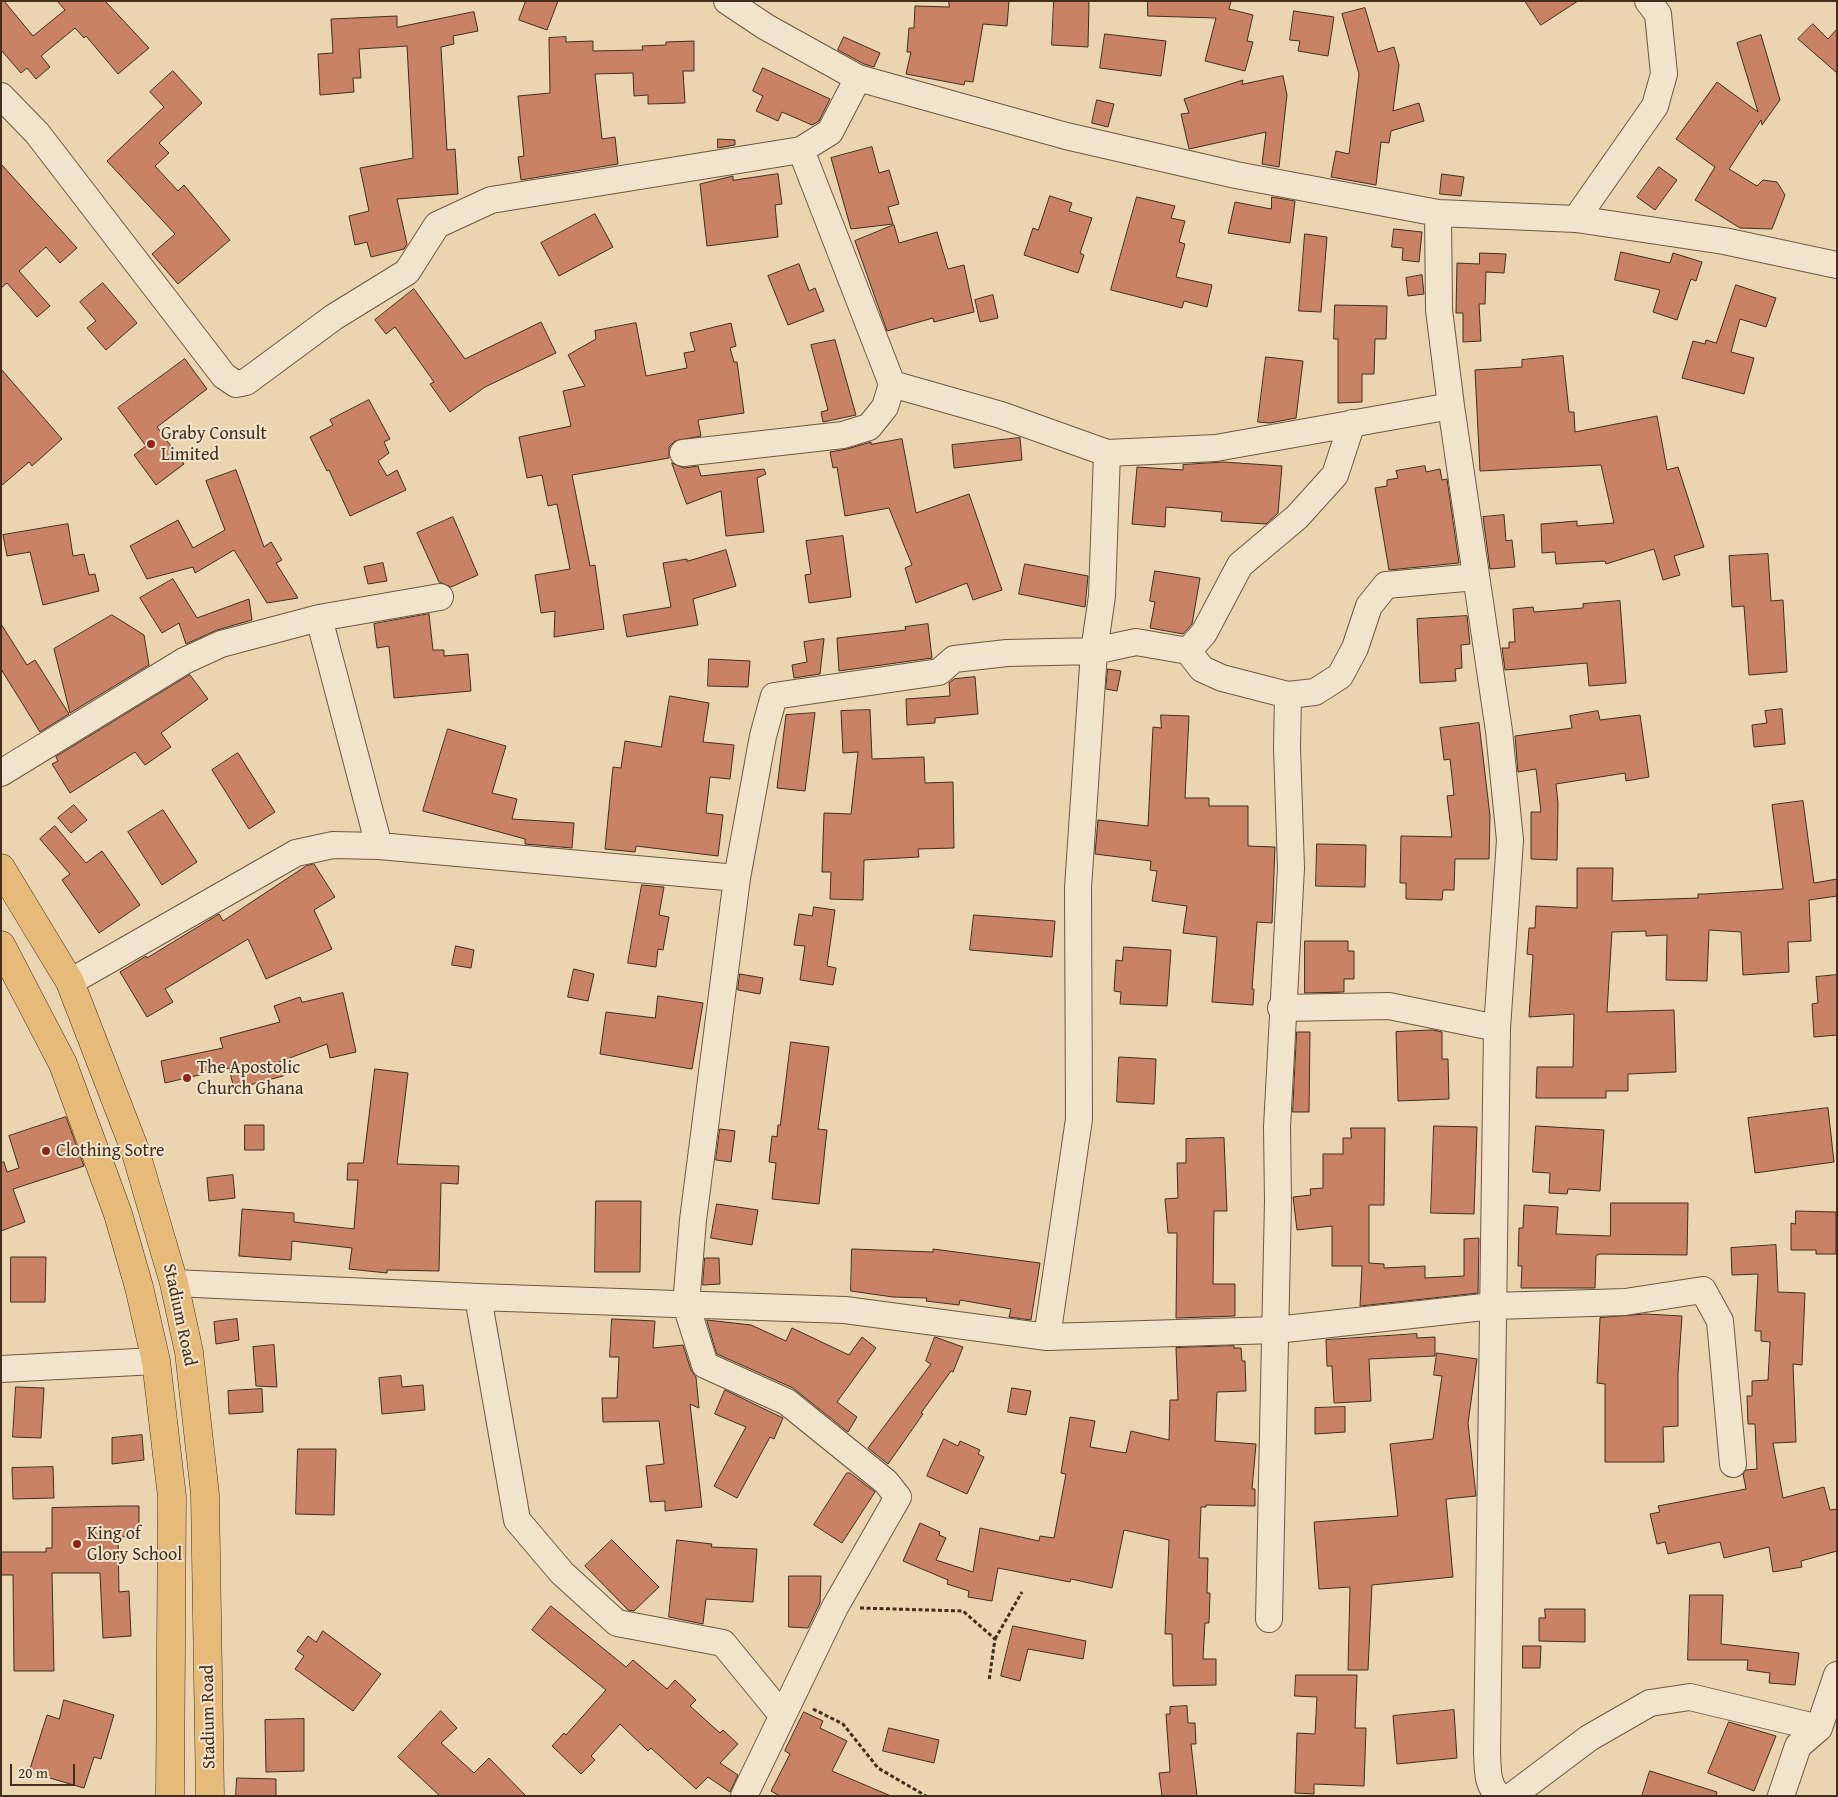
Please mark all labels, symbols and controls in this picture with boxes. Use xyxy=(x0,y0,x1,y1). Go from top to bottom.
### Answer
place label: Graby Consult Limited xyxy=(161,423,267,466)
marker: Graby Consult Limited xyxy=(145,438,157,450)
place label: The Apostolic Church Ghana xyxy=(197,1057,303,1100)
marker: The Apostolic Church Ghana xyxy=(181,1072,193,1084)
place label: Clothing Sotre xyxy=(56,1140,164,1162)
marker: Clothing Sotre xyxy=(40,1145,52,1157)
street label: Stadium Road xyxy=(158,1262,200,1368)
place label: King of Glory School xyxy=(87,1523,182,1566)
marker: King of Glory School xyxy=(71,1538,83,1550)
street label: Stadium Road xyxy=(197,1665,221,1769)
scale bar xyxy=(12,1754,78,1786)
text: 20 m xyxy=(18,1762,48,1783)

